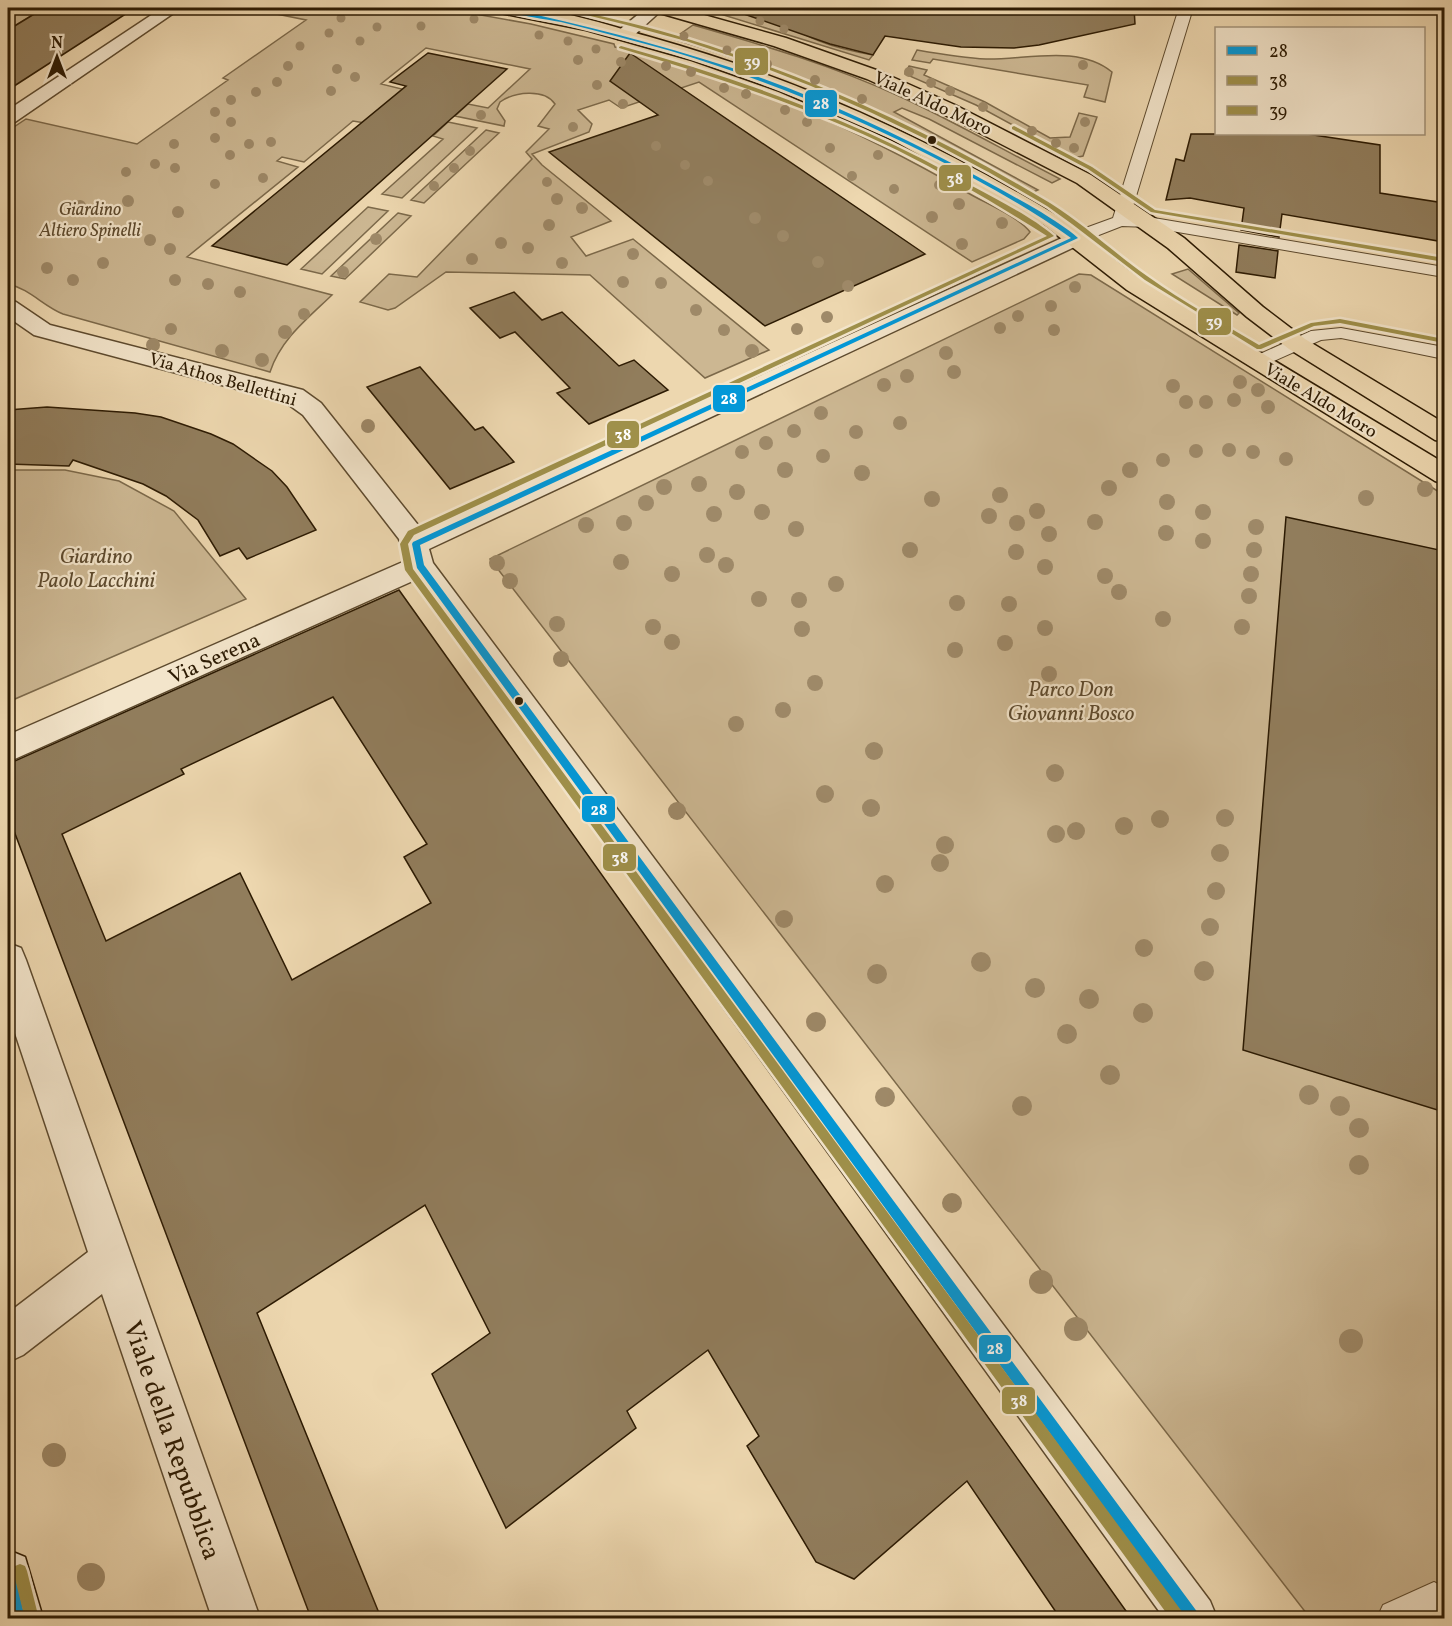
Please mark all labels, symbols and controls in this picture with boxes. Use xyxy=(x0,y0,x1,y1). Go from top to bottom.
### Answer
north arrow xyxy=(27,27,87,87)
legend xyxy=(1215,27,1425,135)
text: N xyxy=(51,33,63,55)
text: 28 xyxy=(1269,40,1288,65)
line badge: 39 xyxy=(734,47,769,76)
text: 39 xyxy=(744,52,761,74)
street label: Viale Aldo Moro xyxy=(869,66,996,143)
text: 38 xyxy=(1269,70,1287,95)
line badge: 28 xyxy=(804,89,838,118)
text: 28 xyxy=(812,94,830,116)
text: 39 xyxy=(1269,100,1287,125)
unlabelled marker xyxy=(926,134,938,146)
line badge: 38 xyxy=(938,164,972,192)
text: 38 xyxy=(947,169,963,191)
park label: Giardino Altiero Spinelli xyxy=(38,198,141,244)
line badge: 39 xyxy=(1197,307,1232,336)
text: 39 xyxy=(1206,312,1223,334)
street label: Via Athos Bellettini xyxy=(146,347,299,414)
street label: Viale Aldo Moro xyxy=(1259,358,1381,445)
line badge: 28 xyxy=(712,384,746,413)
text: 28 xyxy=(720,389,738,411)
line badge: 38 xyxy=(606,420,640,449)
text: 38 xyxy=(615,425,631,447)
park label: Giardino Paolo Lacchini xyxy=(37,543,156,596)
street label: Via Serena xyxy=(164,626,265,692)
park label: Parco Don Giovanni Bosco xyxy=(1008,676,1135,729)
unlabelled marker xyxy=(513,695,525,707)
line badge: 28 xyxy=(581,795,616,823)
text: 28 xyxy=(590,800,608,822)
line badge: 38 xyxy=(602,843,637,872)
text: 38 xyxy=(612,848,628,870)
street label: Viale della Repubblica xyxy=(113,1316,229,1565)
line badge: 28 xyxy=(978,1334,1012,1363)
text: 28 xyxy=(986,1339,1004,1361)
line badge: 38 xyxy=(1001,1386,1036,1415)
text: 38 xyxy=(1011,1391,1027,1413)

